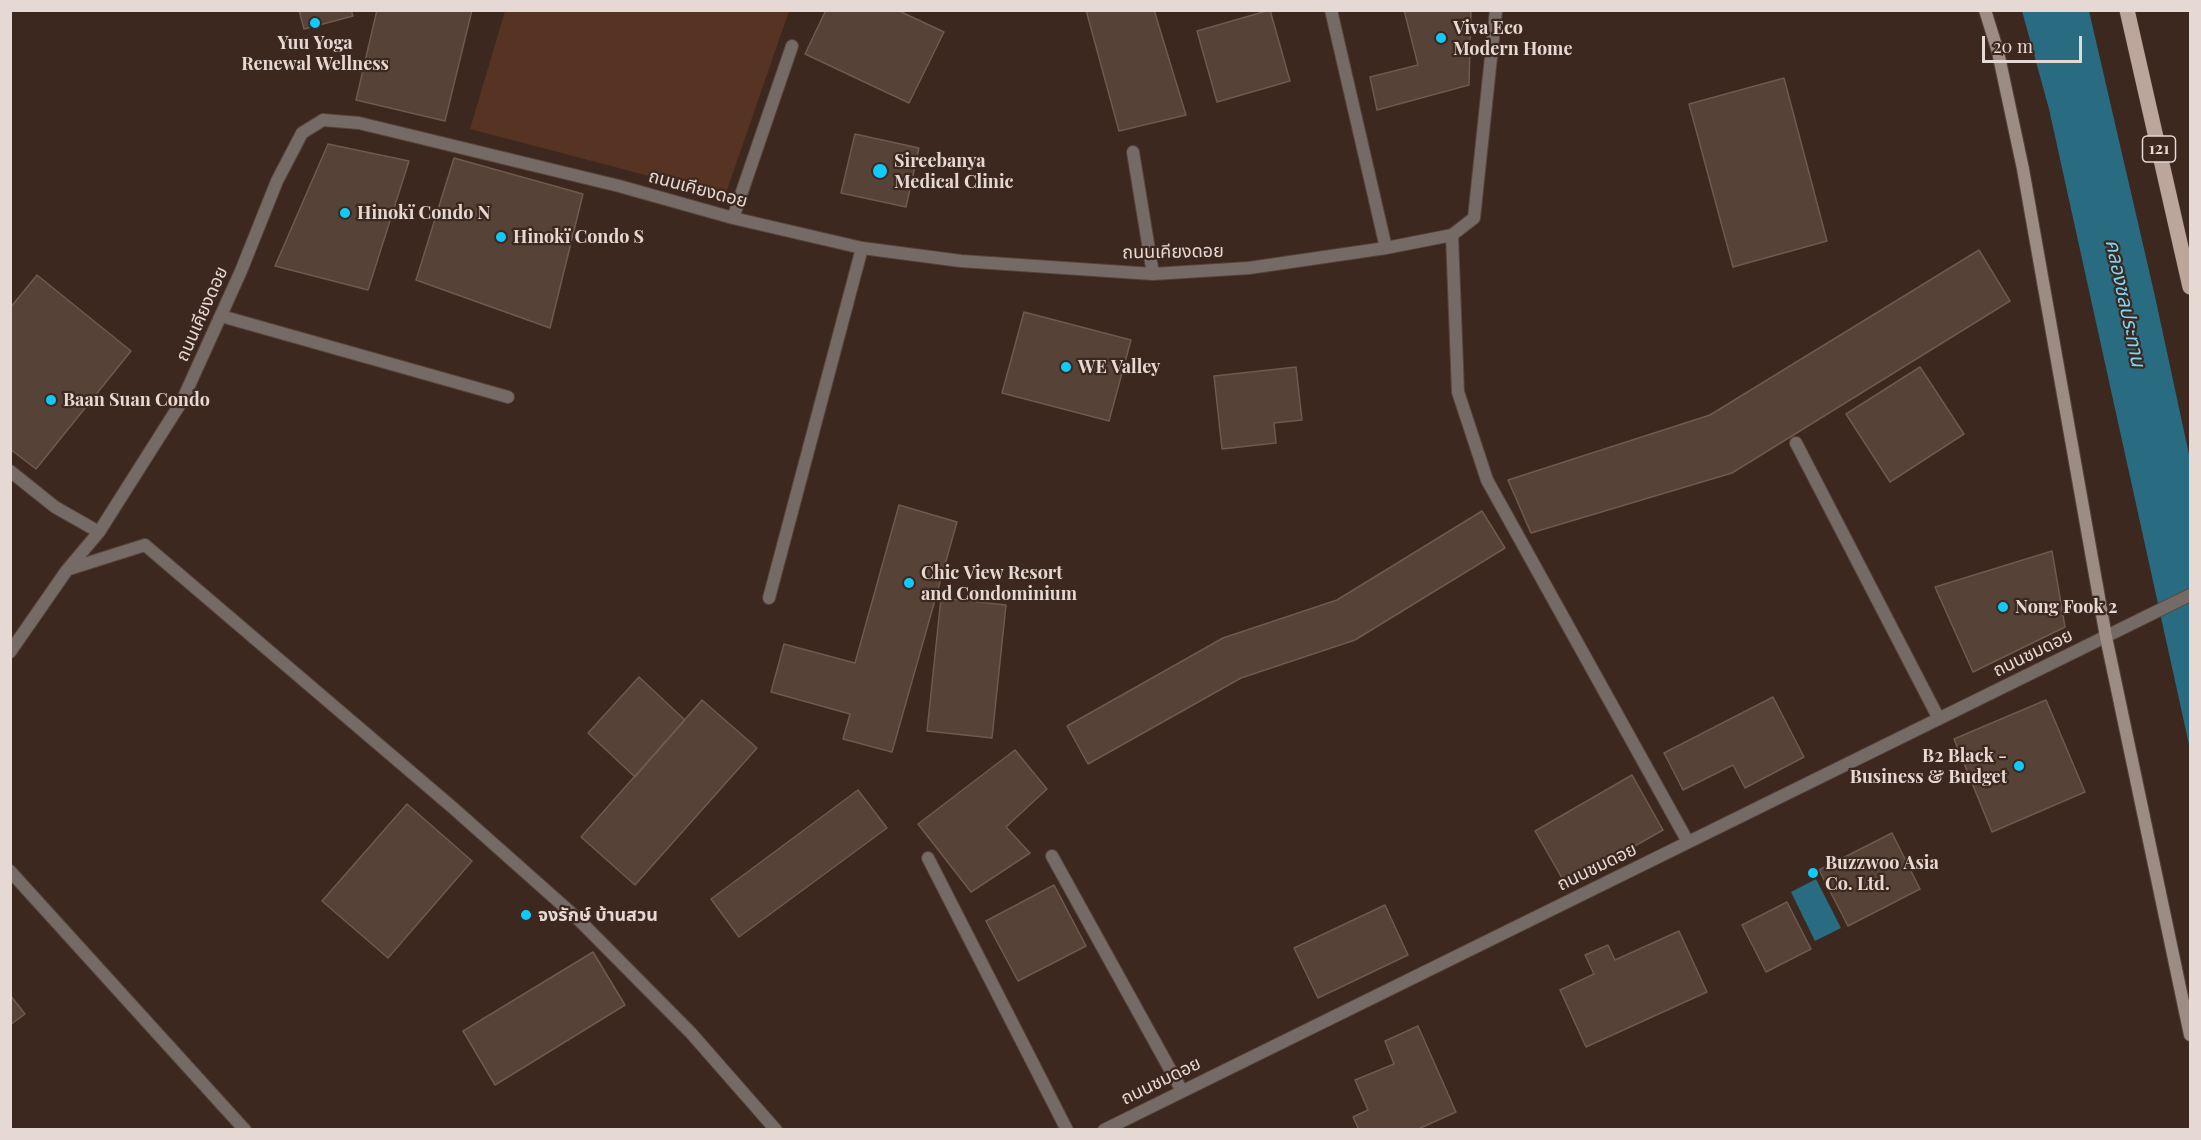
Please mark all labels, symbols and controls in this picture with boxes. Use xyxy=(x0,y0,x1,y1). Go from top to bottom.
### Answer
marker: Yuu Yoga Renewal Wellness xyxy=(308,16,322,30)
place label: Viva Eco Modern Home xyxy=(1453,17,1572,60)
scale bar xyxy=(1985,24,2086,62)
marker: Viva Eco Modern Home xyxy=(1434,31,1448,45)
place label: Yuu Yoga Renewal Wellness xyxy=(241,32,389,74)
text: 20 m xyxy=(1993,34,2033,58)
road number: 121 xyxy=(2142,136,2176,162)
place label: Sireebanya Medical Clinic xyxy=(894,150,1013,192)
marker: Sireebanya Medical Clinic xyxy=(871,162,889,180)
street label: ถนนเคียงดอย xyxy=(646,165,750,213)
place label: Hinokï Condo N xyxy=(357,202,491,224)
marker: Hinokï Condo N xyxy=(338,206,352,220)
place label: Hinokï Condo S xyxy=(513,226,644,248)
marker: Hinokï Condo S xyxy=(494,230,508,244)
water label: คลองชลประทาน xyxy=(2100,237,2150,369)
street label: ถนนเคียงดอย xyxy=(1122,240,1224,264)
street label: ถนนเคียงดอย xyxy=(171,263,233,365)
place label: WE Valley xyxy=(1078,356,1160,378)
marker: WE Valley xyxy=(1059,360,1073,374)
place label: Baan Suan Condo xyxy=(63,389,210,411)
marker: Baan Suan Condo xyxy=(44,393,58,407)
place label: Chic View Resort and Condominium xyxy=(921,562,1077,604)
marker: Chic View Resort and Condominium xyxy=(902,576,916,590)
place label: Nong Fook 2 xyxy=(2015,596,2117,618)
marker: Nong Fook 2 xyxy=(1996,600,2010,614)
street label: ถนนชมดอย xyxy=(1990,624,2076,682)
place label: B2 Black - Business & Budget xyxy=(1850,745,2007,788)
marker: B2 Black - Business & Budget xyxy=(2012,759,2026,773)
street label: ถนนชมดอย xyxy=(1554,838,1640,896)
place label: Buzzwoo Asia Co. Ltd. xyxy=(1825,852,1939,894)
marker: Buzzwoo Asia Co. Ltd. xyxy=(1806,866,1820,880)
place label: จงรักษ์ บ้านสวน xyxy=(538,904,658,926)
marker: จงรักษ์ บ้านสวน xyxy=(519,908,533,922)
street label: ถนนชมดอย xyxy=(1118,1052,1204,1110)

